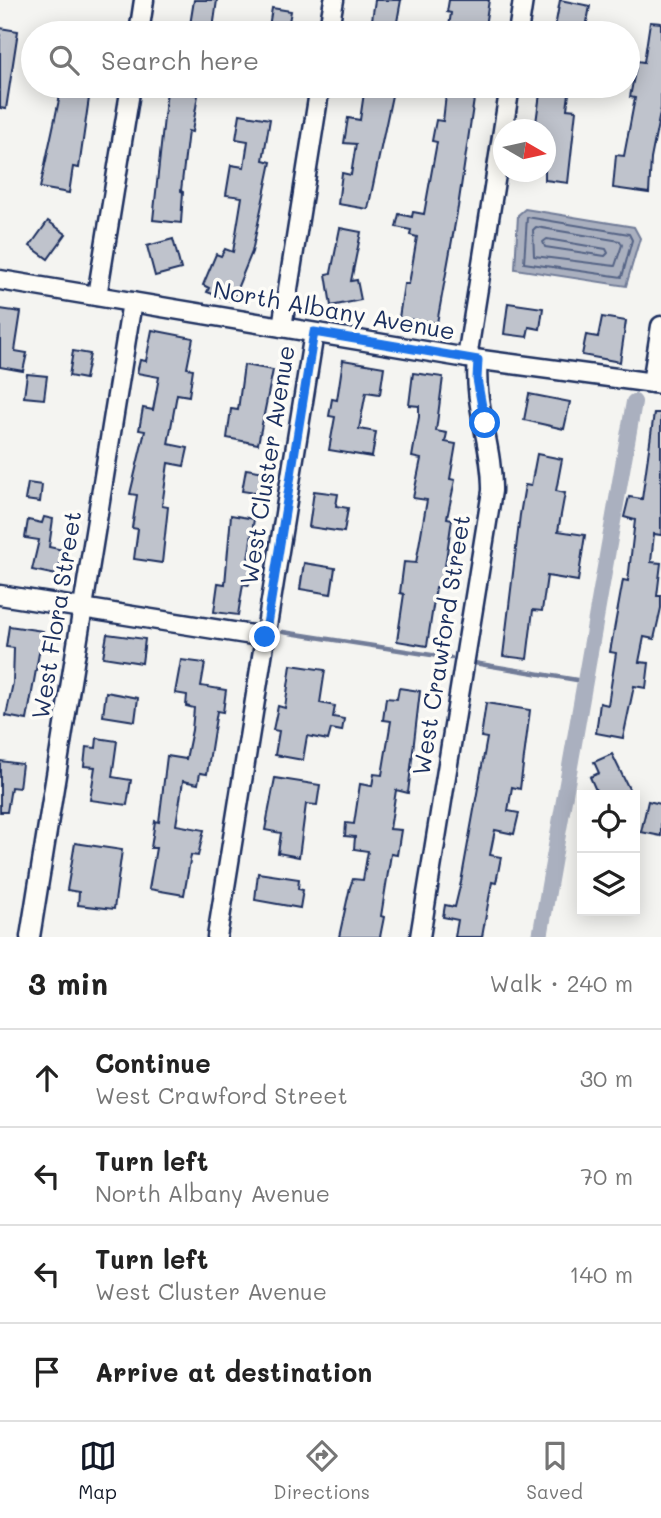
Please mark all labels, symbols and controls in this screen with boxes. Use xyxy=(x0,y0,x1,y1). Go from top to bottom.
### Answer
search box xyxy=(21,21,640,98)
icon: search xyxy=(45,41,83,79)
text: Search here xyxy=(101,43,259,77)
north arrow xyxy=(493,119,556,182)
street label: North Albany Avenue xyxy=(211,273,458,346)
street label: West Cluster Avenue xyxy=(232,343,301,587)
route start xyxy=(469,407,500,438)
street label: West Flora Street xyxy=(24,508,87,721)
street label: West Crawford Street xyxy=(405,512,476,777)
route end xyxy=(249,621,280,652)
map controls xyxy=(577,790,640,916)
button: locate xyxy=(577,790,640,853)
button: layers xyxy=(577,853,640,916)
text: 3 min xyxy=(28,963,108,1003)
text: Walk · 240 m xyxy=(490,968,633,998)
text: Continue xyxy=(95,1046,211,1080)
icon: ahead xyxy=(28,1059,66,1097)
text: 30 m xyxy=(580,1063,633,1093)
text: West Crawford Street xyxy=(95,1080,348,1110)
text: Turn left xyxy=(95,1144,208,1178)
icon: left xyxy=(28,1157,66,1195)
text: 70 m xyxy=(580,1161,633,1191)
text: North Albany Avenue xyxy=(95,1178,330,1208)
text: Turn left xyxy=(95,1242,208,1276)
icon: left xyxy=(28,1255,66,1293)
text: 140 m xyxy=(569,1259,633,1289)
text: West Cluster Avenue xyxy=(95,1276,327,1306)
icon: arrive xyxy=(28,1353,66,1391)
text: Arrive at destination xyxy=(95,1355,372,1389)
tab: Map xyxy=(78,1437,117,1504)
tab: Directions xyxy=(273,1437,370,1504)
tab: Saved xyxy=(526,1437,583,1504)

